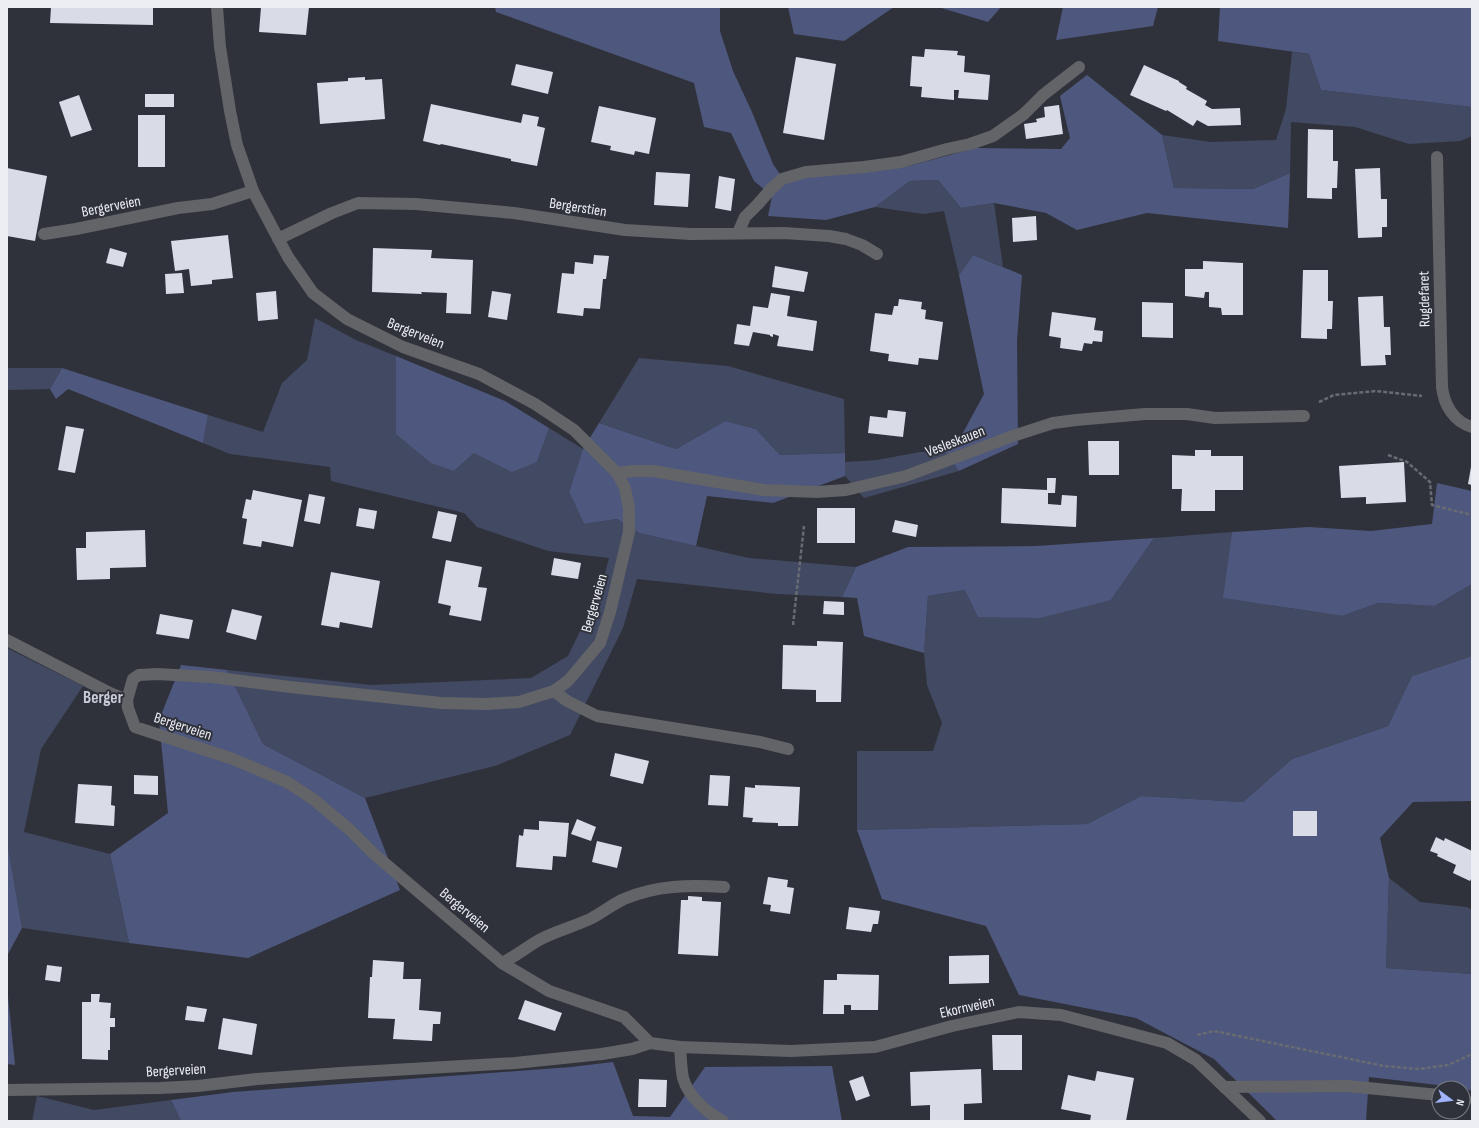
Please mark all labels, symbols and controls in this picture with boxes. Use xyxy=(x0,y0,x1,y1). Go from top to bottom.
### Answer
street label: Bergerveien xyxy=(80,191,142,222)
street label: Bergerstien xyxy=(548,194,608,221)
street label: Rugdefaret xyxy=(1415,270,1434,327)
street label: Bergerveien xyxy=(384,313,447,354)
street label: Vesleskauen xyxy=(923,421,988,461)
street label: Bergerveien xyxy=(577,572,612,635)
district label: Berger xyxy=(83,688,123,708)
street label: Bergerveien xyxy=(151,708,214,745)
street label: Bergerveien xyxy=(436,884,494,937)
street label: Ekornveien xyxy=(938,992,996,1023)
street label: Bergerveien xyxy=(146,1059,206,1082)
north arrow xyxy=(1431,1080,1471,1120)
text: N xyxy=(1453,1098,1467,1107)

